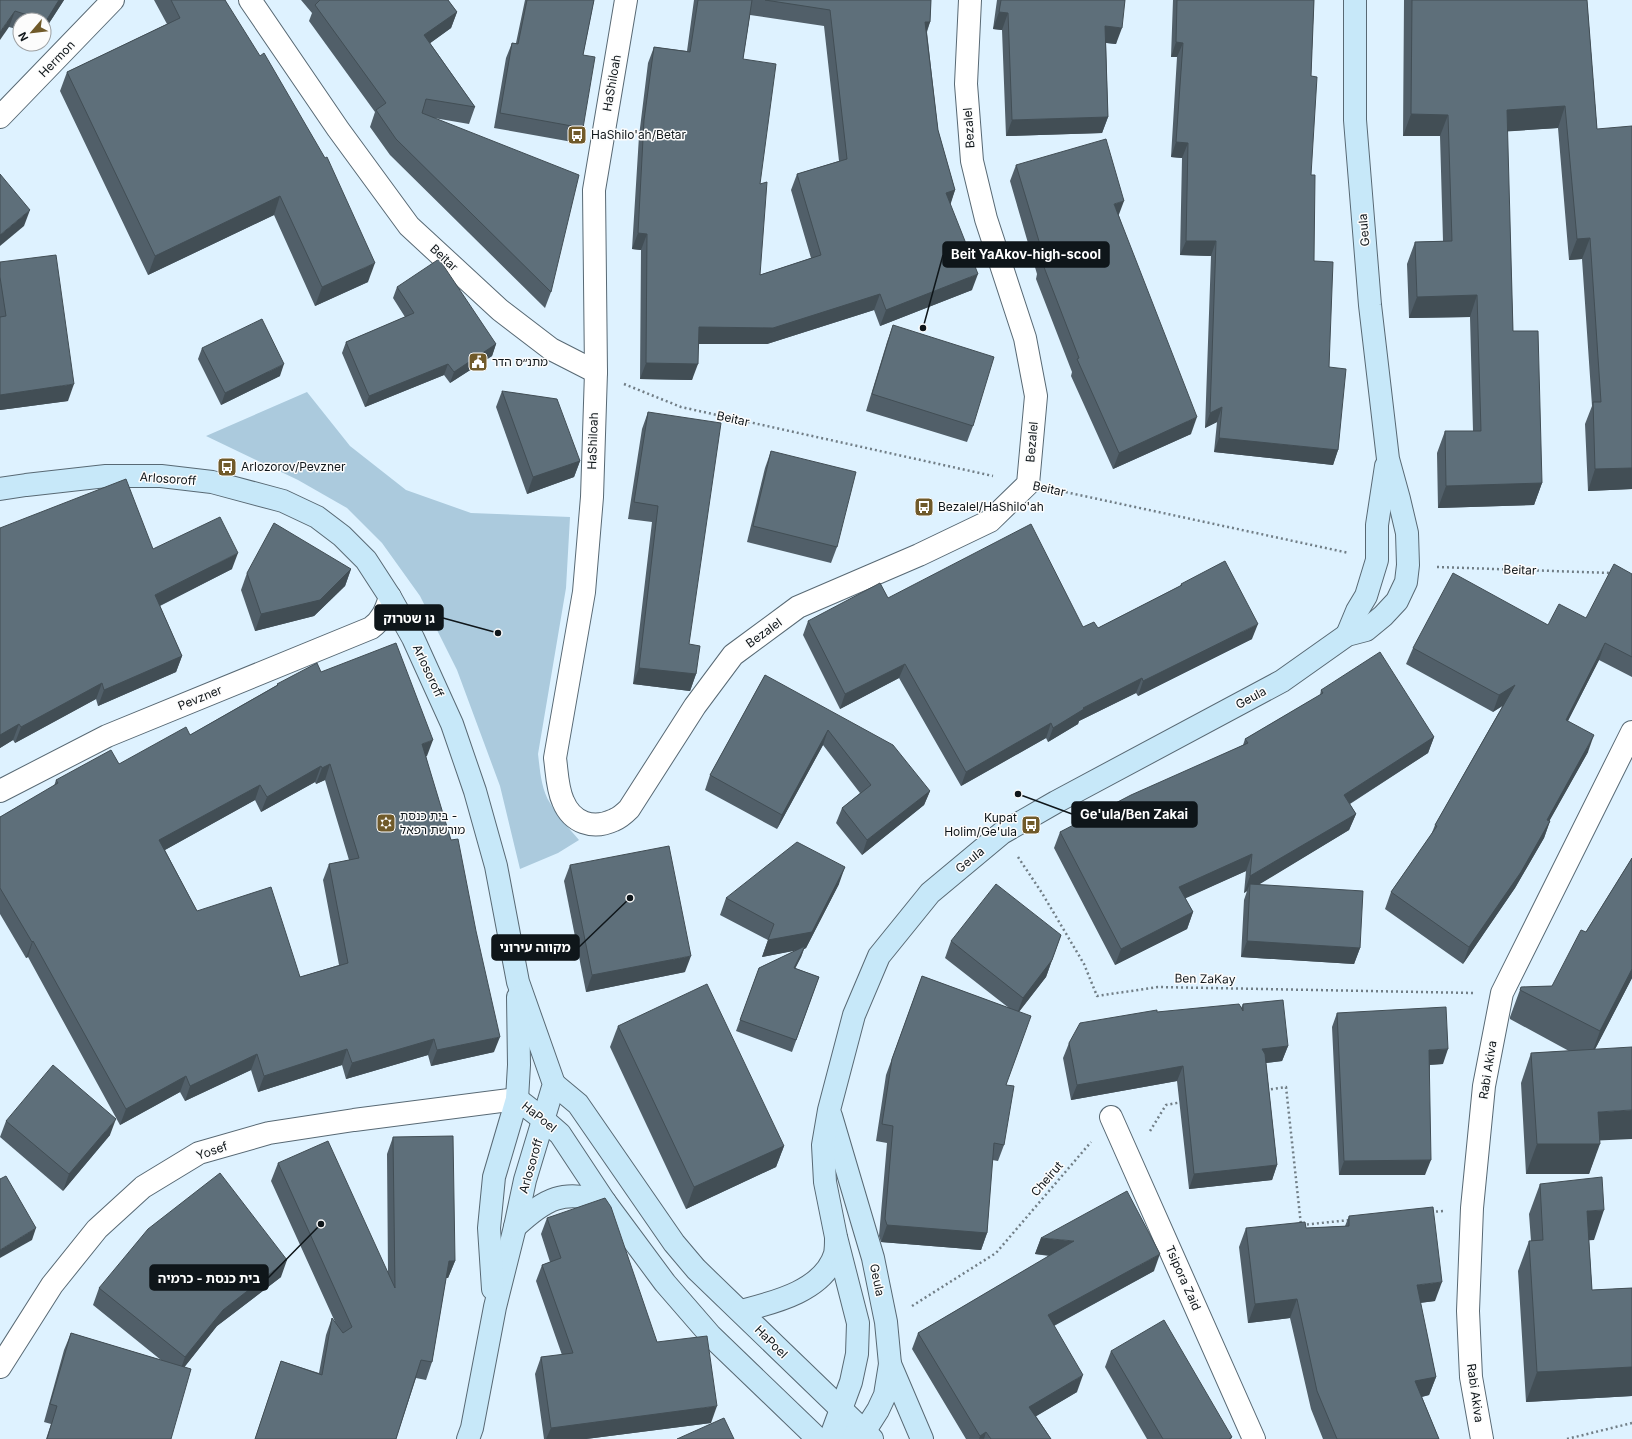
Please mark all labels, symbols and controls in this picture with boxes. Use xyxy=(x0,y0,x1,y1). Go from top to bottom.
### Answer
north arrow xyxy=(12,12,52,52)
text: N xyxy=(15,30,31,44)
street label: Hermon xyxy=(35,37,78,80)
street label: HaShiloah xyxy=(599,53,624,112)
street label: Bezalel xyxy=(960,107,977,149)
bus stop icon: HaShilo'ah/Betar xyxy=(566,124,588,146)
place label: HaShilo'ah/Betar xyxy=(591,127,687,142)
street label: Geula xyxy=(1355,213,1372,247)
street label: Beitar xyxy=(427,241,462,275)
callout: Beit YaAkov-high-scool xyxy=(943,242,1109,267)
text: Beit YaAkov-high-scool xyxy=(951,246,1101,262)
public building icon: מתנ״ס הדר xyxy=(467,351,489,373)
place label: מתנ״ס הדר xyxy=(492,354,548,369)
street label: Beitar xyxy=(715,408,751,429)
street label: HaShiloah xyxy=(584,412,601,470)
street label: Bezalel xyxy=(1022,421,1041,463)
bus stop icon: Arlozorov/Pevzner xyxy=(216,456,238,478)
place label: Arlozorov/Pevzner xyxy=(241,459,346,474)
street label: Arlosoroff xyxy=(139,469,197,488)
street label: Beitar xyxy=(1031,478,1067,499)
bus stop icon: Bezalel/HaShilo'ah xyxy=(913,496,935,518)
place label: Bezalel/HaShilo'ah xyxy=(938,499,1044,514)
street label: Beitar xyxy=(1503,561,1537,578)
callout: גן שטרוק xyxy=(375,605,443,630)
text: גן שטרוק xyxy=(383,610,435,626)
street label: Bezalel xyxy=(743,615,785,651)
street label: Arlosoroff xyxy=(410,642,447,700)
street label: Pevzner xyxy=(176,682,225,713)
street label: Geula xyxy=(1233,683,1269,712)
callout: Ge'ula/Ben Zakai xyxy=(1072,802,1197,827)
text: Ge'ula/Ben Zakai xyxy=(1080,806,1188,822)
place label: בית כנסת - מורשת רפאל xyxy=(400,808,465,837)
place label: Kupat Holim/Ge'ula xyxy=(944,810,1017,839)
synagogue icon: בית כנסת - מורשת רפאל xyxy=(375,812,397,834)
bus stop icon: Kupat Holim/Ge'ula xyxy=(1020,814,1042,836)
street label: Geula xyxy=(952,843,987,876)
callout: מקווה עירוני xyxy=(492,935,579,960)
text: מקווה עירוני xyxy=(499,939,571,955)
street label: Ben ZaKay xyxy=(1174,970,1236,987)
street label: Rabi Akiva xyxy=(1475,1039,1500,1100)
street label: HaPoel xyxy=(519,1098,560,1135)
street label: Arlosoroff xyxy=(516,1136,546,1195)
street label: Yosef xyxy=(194,1138,230,1163)
street label: Cheirut xyxy=(1027,1158,1066,1199)
street label: Tsipora Zaid xyxy=(1162,1243,1205,1313)
street label: Geula xyxy=(867,1262,888,1297)
callout: בית כנסת - כרמיה xyxy=(150,1265,268,1290)
text: בית כנסת - כרמיה xyxy=(158,1270,260,1286)
street label: HaPoel xyxy=(752,1322,791,1361)
street label: Rabi Akiva xyxy=(1464,1363,1487,1423)

